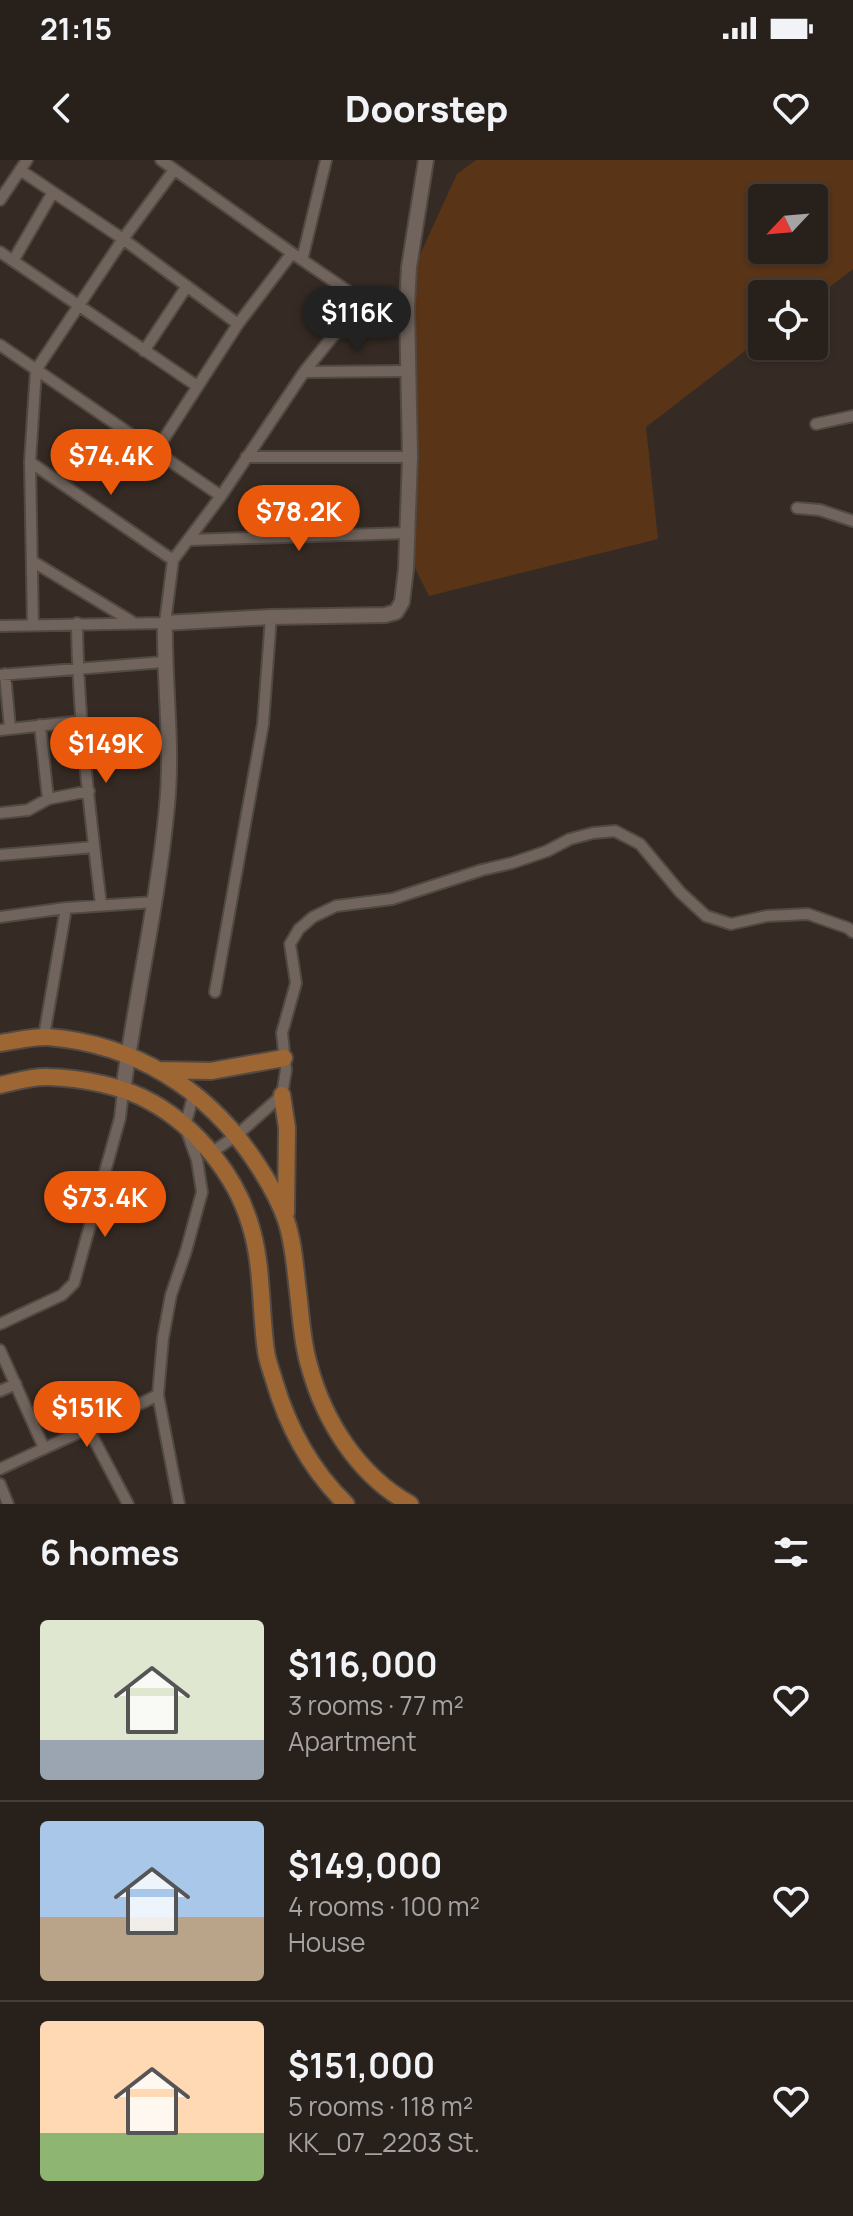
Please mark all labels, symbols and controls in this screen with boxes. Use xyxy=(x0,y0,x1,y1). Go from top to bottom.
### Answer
text: 21:15 xyxy=(40,8,112,49)
text: Doorstep xyxy=(345,84,508,133)
icon: back xyxy=(40,86,84,130)
icon: heart xyxy=(769,86,813,130)
north arrow xyxy=(748,184,828,264)
map controls xyxy=(748,184,828,360)
button: locate xyxy=(748,280,828,360)
pin: $116K xyxy=(301,286,413,354)
text: $116K xyxy=(321,294,393,330)
pin: $74.4K xyxy=(46,429,176,497)
text: $74.4K xyxy=(69,437,154,473)
pin: $78.2K xyxy=(234,485,364,553)
text: $78.2K xyxy=(256,493,342,529)
pin: $149K xyxy=(50,717,162,785)
text: $149K xyxy=(68,725,144,761)
pin: $73.4K xyxy=(40,1171,170,1239)
text: $73.4K xyxy=(62,1179,148,1215)
pin: $151K xyxy=(31,1381,143,1449)
text: $151K xyxy=(51,1389,123,1425)
text: 6 homes xyxy=(40,1529,179,1575)
icon: filters xyxy=(769,1530,813,1574)
text: $116,000 xyxy=(288,1641,438,1687)
icon: home xyxy=(104,1652,200,1748)
icon: heart xyxy=(769,1678,813,1722)
text: 3 rooms · 77 m² xyxy=(288,1687,464,1723)
text: Apartment xyxy=(288,1723,417,1759)
text: $149,000 xyxy=(288,1842,442,1888)
icon: home xyxy=(104,1853,200,1949)
icon: heart xyxy=(769,1879,813,1923)
text: 4 rooms · 100 m² xyxy=(288,1888,480,1924)
text: House xyxy=(288,1924,365,1960)
text: $151,000 xyxy=(288,2042,435,2088)
icon: home xyxy=(104,2053,200,2149)
icon: heart xyxy=(769,2079,813,2123)
text: 5 rooms · 118 m² xyxy=(288,2088,473,2124)
text: KK_07_2203 St. xyxy=(288,2124,480,2160)

